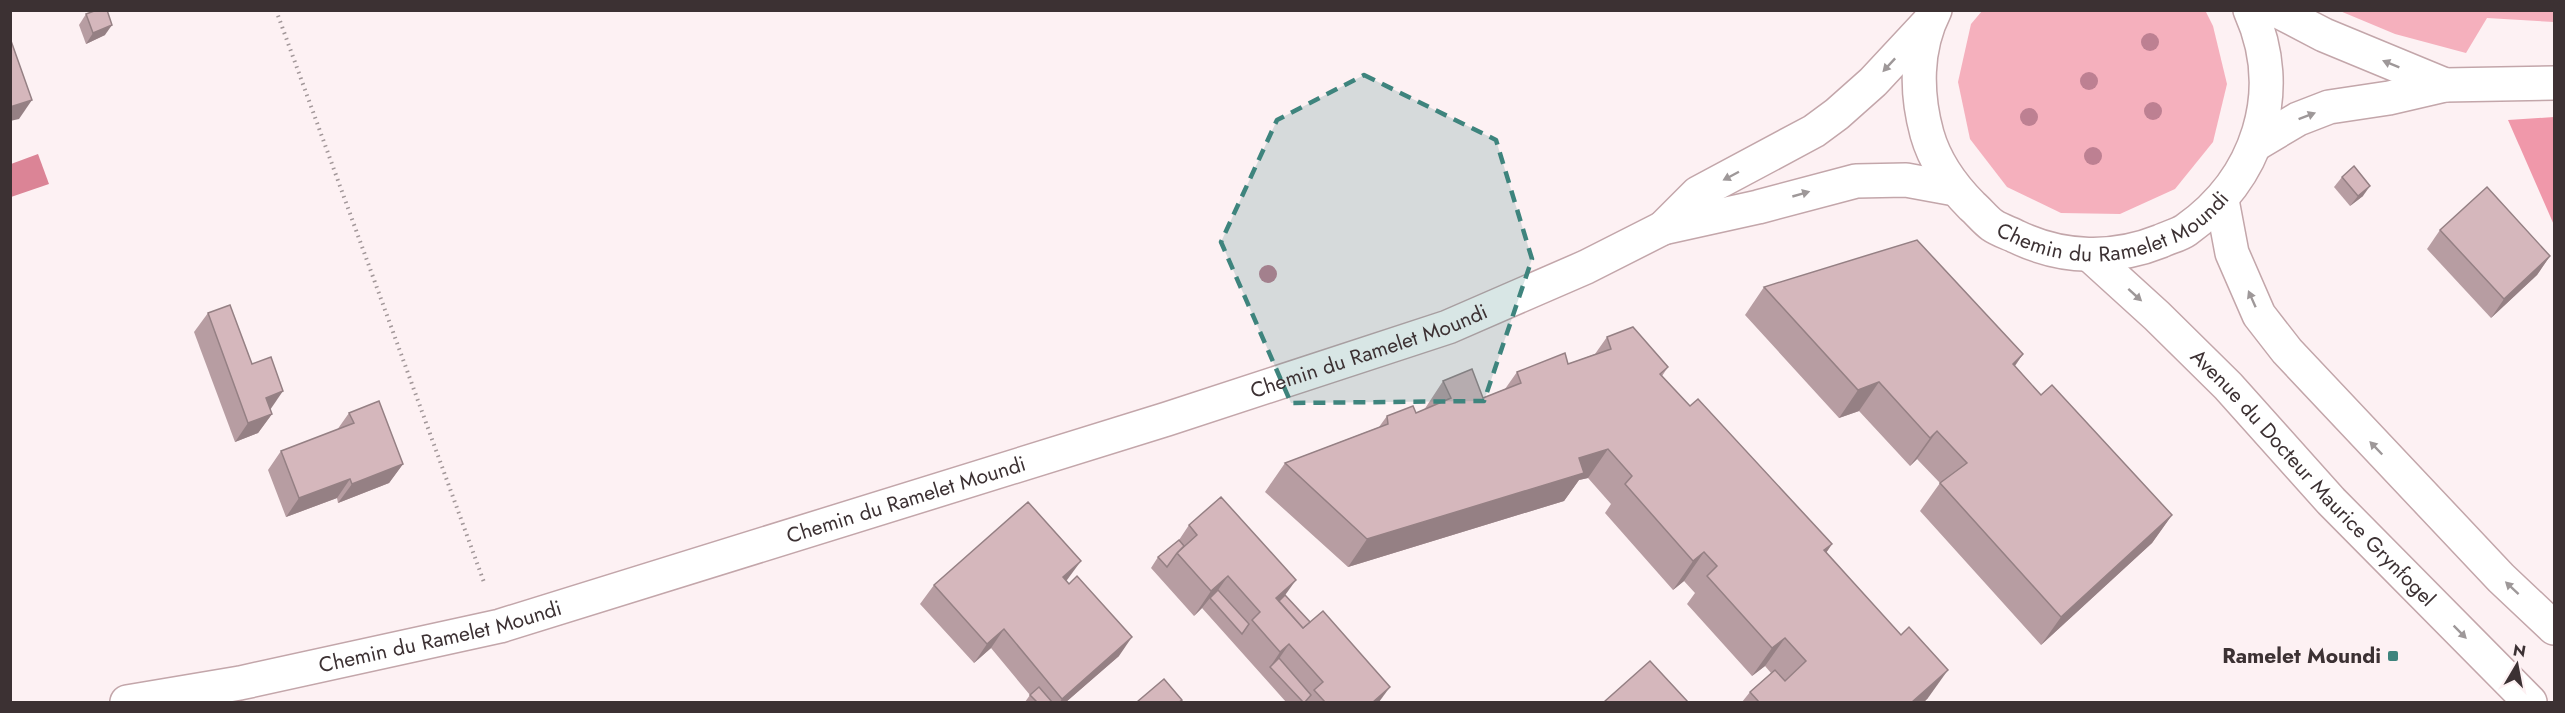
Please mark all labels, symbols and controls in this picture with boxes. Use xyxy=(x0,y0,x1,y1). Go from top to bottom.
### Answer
one-way arrow xyxy=(1882,57,1896,72)
one-way arrow xyxy=(2381,59,2399,69)
one-way arrow xyxy=(2298,111,2316,121)
one-way arrow xyxy=(1722,171,1739,181)
street label: Chemin du Ramelet Moundi xyxy=(1992,185,2236,270)
one-way arrow xyxy=(1792,189,1810,198)
one-way arrow xyxy=(2127,288,2142,302)
one-way arrow xyxy=(2247,289,2257,307)
street label: Chemin du Ramelet Moundi xyxy=(1246,297,1492,406)
street label: Avenue du Docteur Maurice Grynfogel xyxy=(2184,342,2442,613)
one-way arrow xyxy=(2369,440,2383,455)
street label: Chemin du Ramelet Moundi xyxy=(783,449,1029,551)
one-way arrow xyxy=(2504,581,2519,595)
street label: Chemin du Ramelet Moundi xyxy=(316,593,565,680)
one-way arrow xyxy=(2452,625,2466,639)
north arrow xyxy=(2487,635,2547,695)
text: N xyxy=(2511,638,2528,663)
place label: Ramelet Moundi xyxy=(2222,641,2381,671)
marker: Ramelet Moundi xyxy=(2386,649,2400,663)

